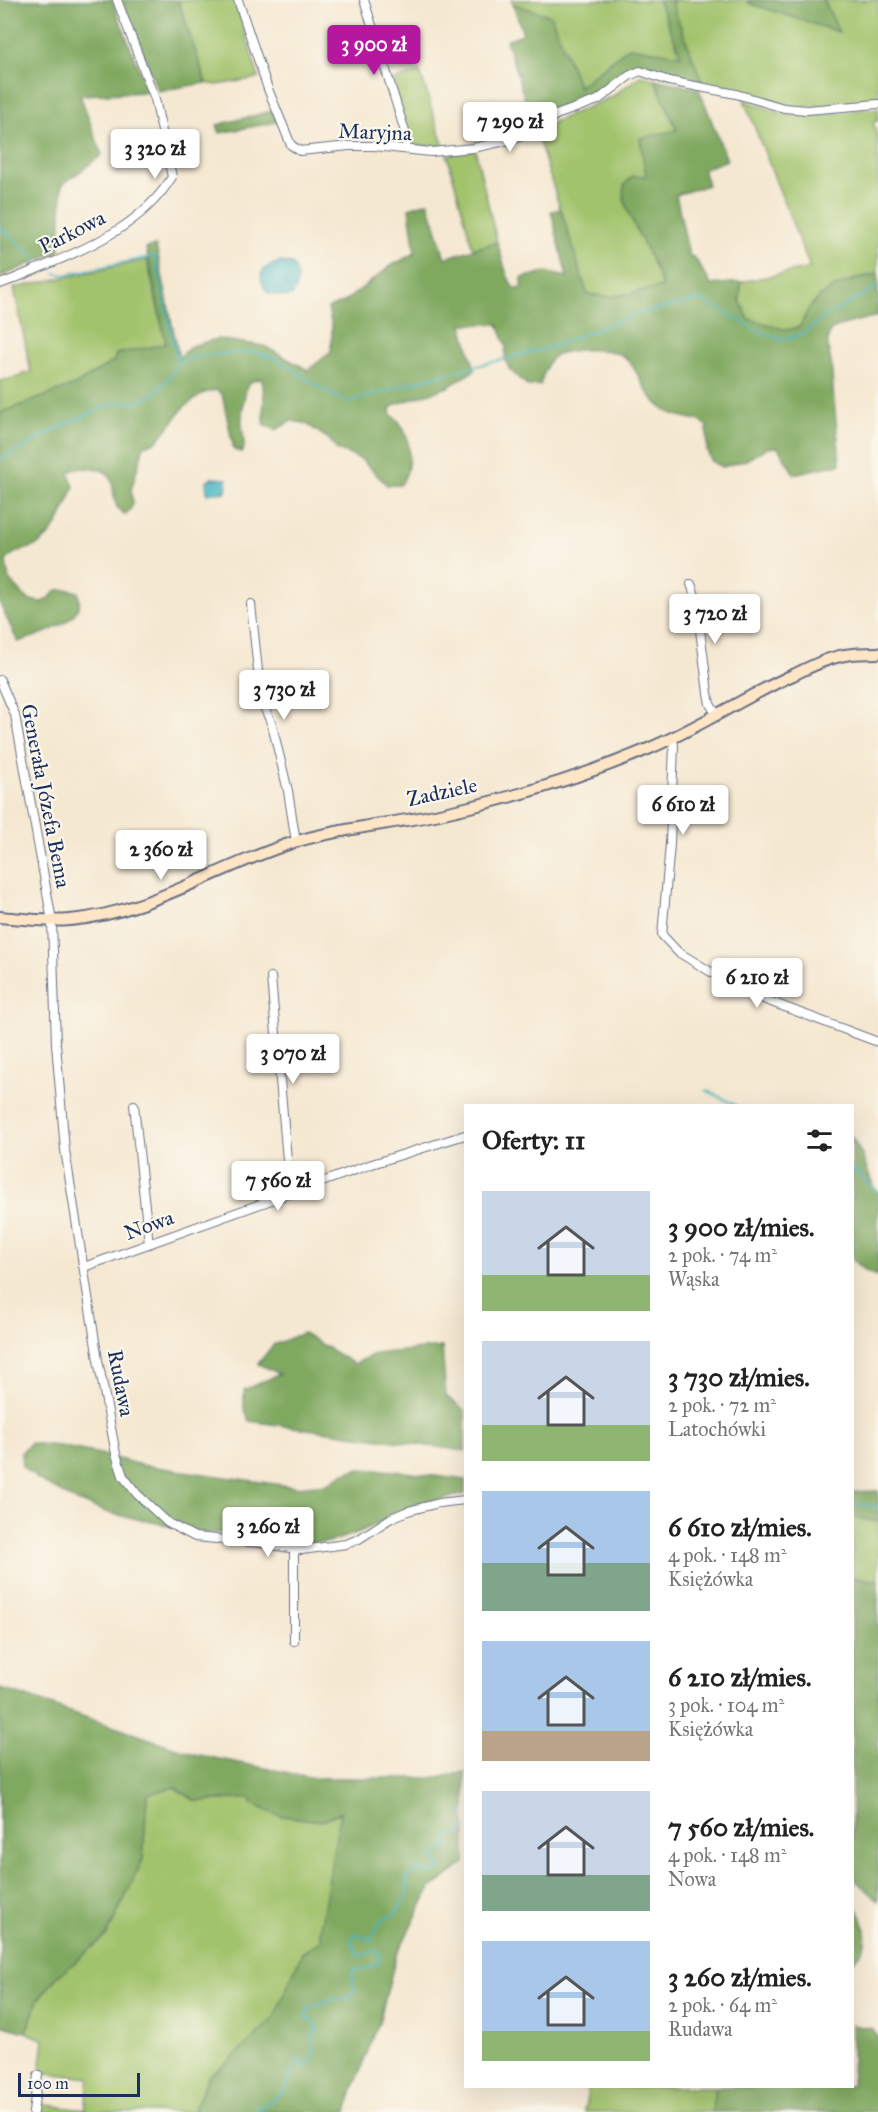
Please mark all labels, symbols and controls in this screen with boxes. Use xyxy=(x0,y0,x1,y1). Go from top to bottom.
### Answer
pin: 3 900 zł xyxy=(312,25,436,76)
text: 3 900 zł xyxy=(341,32,407,56)
pin: 7 290 zł xyxy=(448,102,572,153)
text: 7 290 zł xyxy=(477,109,543,133)
street label: Maryjna xyxy=(338,118,412,146)
pin: 3 320 zł xyxy=(93,129,217,180)
text: 3 320 zł xyxy=(125,136,185,160)
street label: Parkowa xyxy=(34,204,110,260)
pin: 3 720 zł xyxy=(653,594,777,645)
text: 3 720 zł xyxy=(683,601,747,625)
pin: 3 730 zł xyxy=(222,670,346,721)
text: 3 730 zł xyxy=(253,677,315,701)
street label: Generała Józefa Bema xyxy=(15,702,77,890)
street label: Zadziele xyxy=(405,772,480,812)
pin: 6 610 zł xyxy=(621,785,745,836)
text: 6 610 zł xyxy=(651,792,715,816)
pin: 2 360 zł xyxy=(99,830,223,881)
text: 2 360 zł xyxy=(129,837,193,861)
pin: 6 210 zł xyxy=(695,958,819,1009)
text: 6 210 zł xyxy=(726,965,788,989)
pin: 3 070 zł xyxy=(231,1034,355,1085)
text: 3 070 zł xyxy=(260,1041,326,1065)
text: Oferty: 11 xyxy=(482,1124,585,1156)
icon: filters xyxy=(803,1124,836,1157)
pin: 7 560 zł xyxy=(216,1161,340,1212)
text: 7 560 zł xyxy=(245,1168,311,1192)
street label: Nowa xyxy=(121,1204,177,1246)
text: 3 900 zł/mies. xyxy=(668,1211,814,1243)
icon: home xyxy=(530,1215,602,1287)
text: 2 pok. · 74 m² xyxy=(668,1243,777,1267)
text: Wąska xyxy=(668,1267,719,1291)
street label: Rudawa xyxy=(102,1347,140,1419)
text: 3 730 zł/mies. xyxy=(668,1361,810,1393)
icon: home xyxy=(530,1365,602,1437)
text: 2 pok. · 72 m² xyxy=(668,1393,776,1417)
text: Latochówki xyxy=(668,1417,766,1441)
pin: 3 260 zł xyxy=(206,1507,330,1558)
text: 6 610 zł/mies. xyxy=(668,1511,812,1543)
text: 3 260 zł xyxy=(236,1514,300,1538)
icon: home xyxy=(530,1515,602,1587)
text: 4 pok. · 148 m² xyxy=(668,1543,787,1567)
text: Księżówka xyxy=(668,1567,753,1591)
text: 6 210 zł/mies. xyxy=(668,1661,811,1693)
icon: home xyxy=(530,1665,602,1737)
text: 3 pok. · 104 m² xyxy=(668,1693,784,1717)
text: Księżówka xyxy=(668,1717,753,1741)
text: 7 560 zł/mies. xyxy=(668,1811,814,1843)
icon: home xyxy=(530,1815,602,1887)
text: 4 pok. · 148 m² xyxy=(668,1843,787,1867)
text: Nowa xyxy=(668,1867,716,1891)
text: 3 260 zł/mies. xyxy=(668,1961,812,1993)
icon: home xyxy=(530,1965,602,2037)
text: 2 pok. · 64 m² xyxy=(668,1993,777,2017)
text: Rudawa xyxy=(668,2017,732,2041)
scale bar xyxy=(18,2070,140,2098)
text: 100 m xyxy=(27,2074,69,2093)

